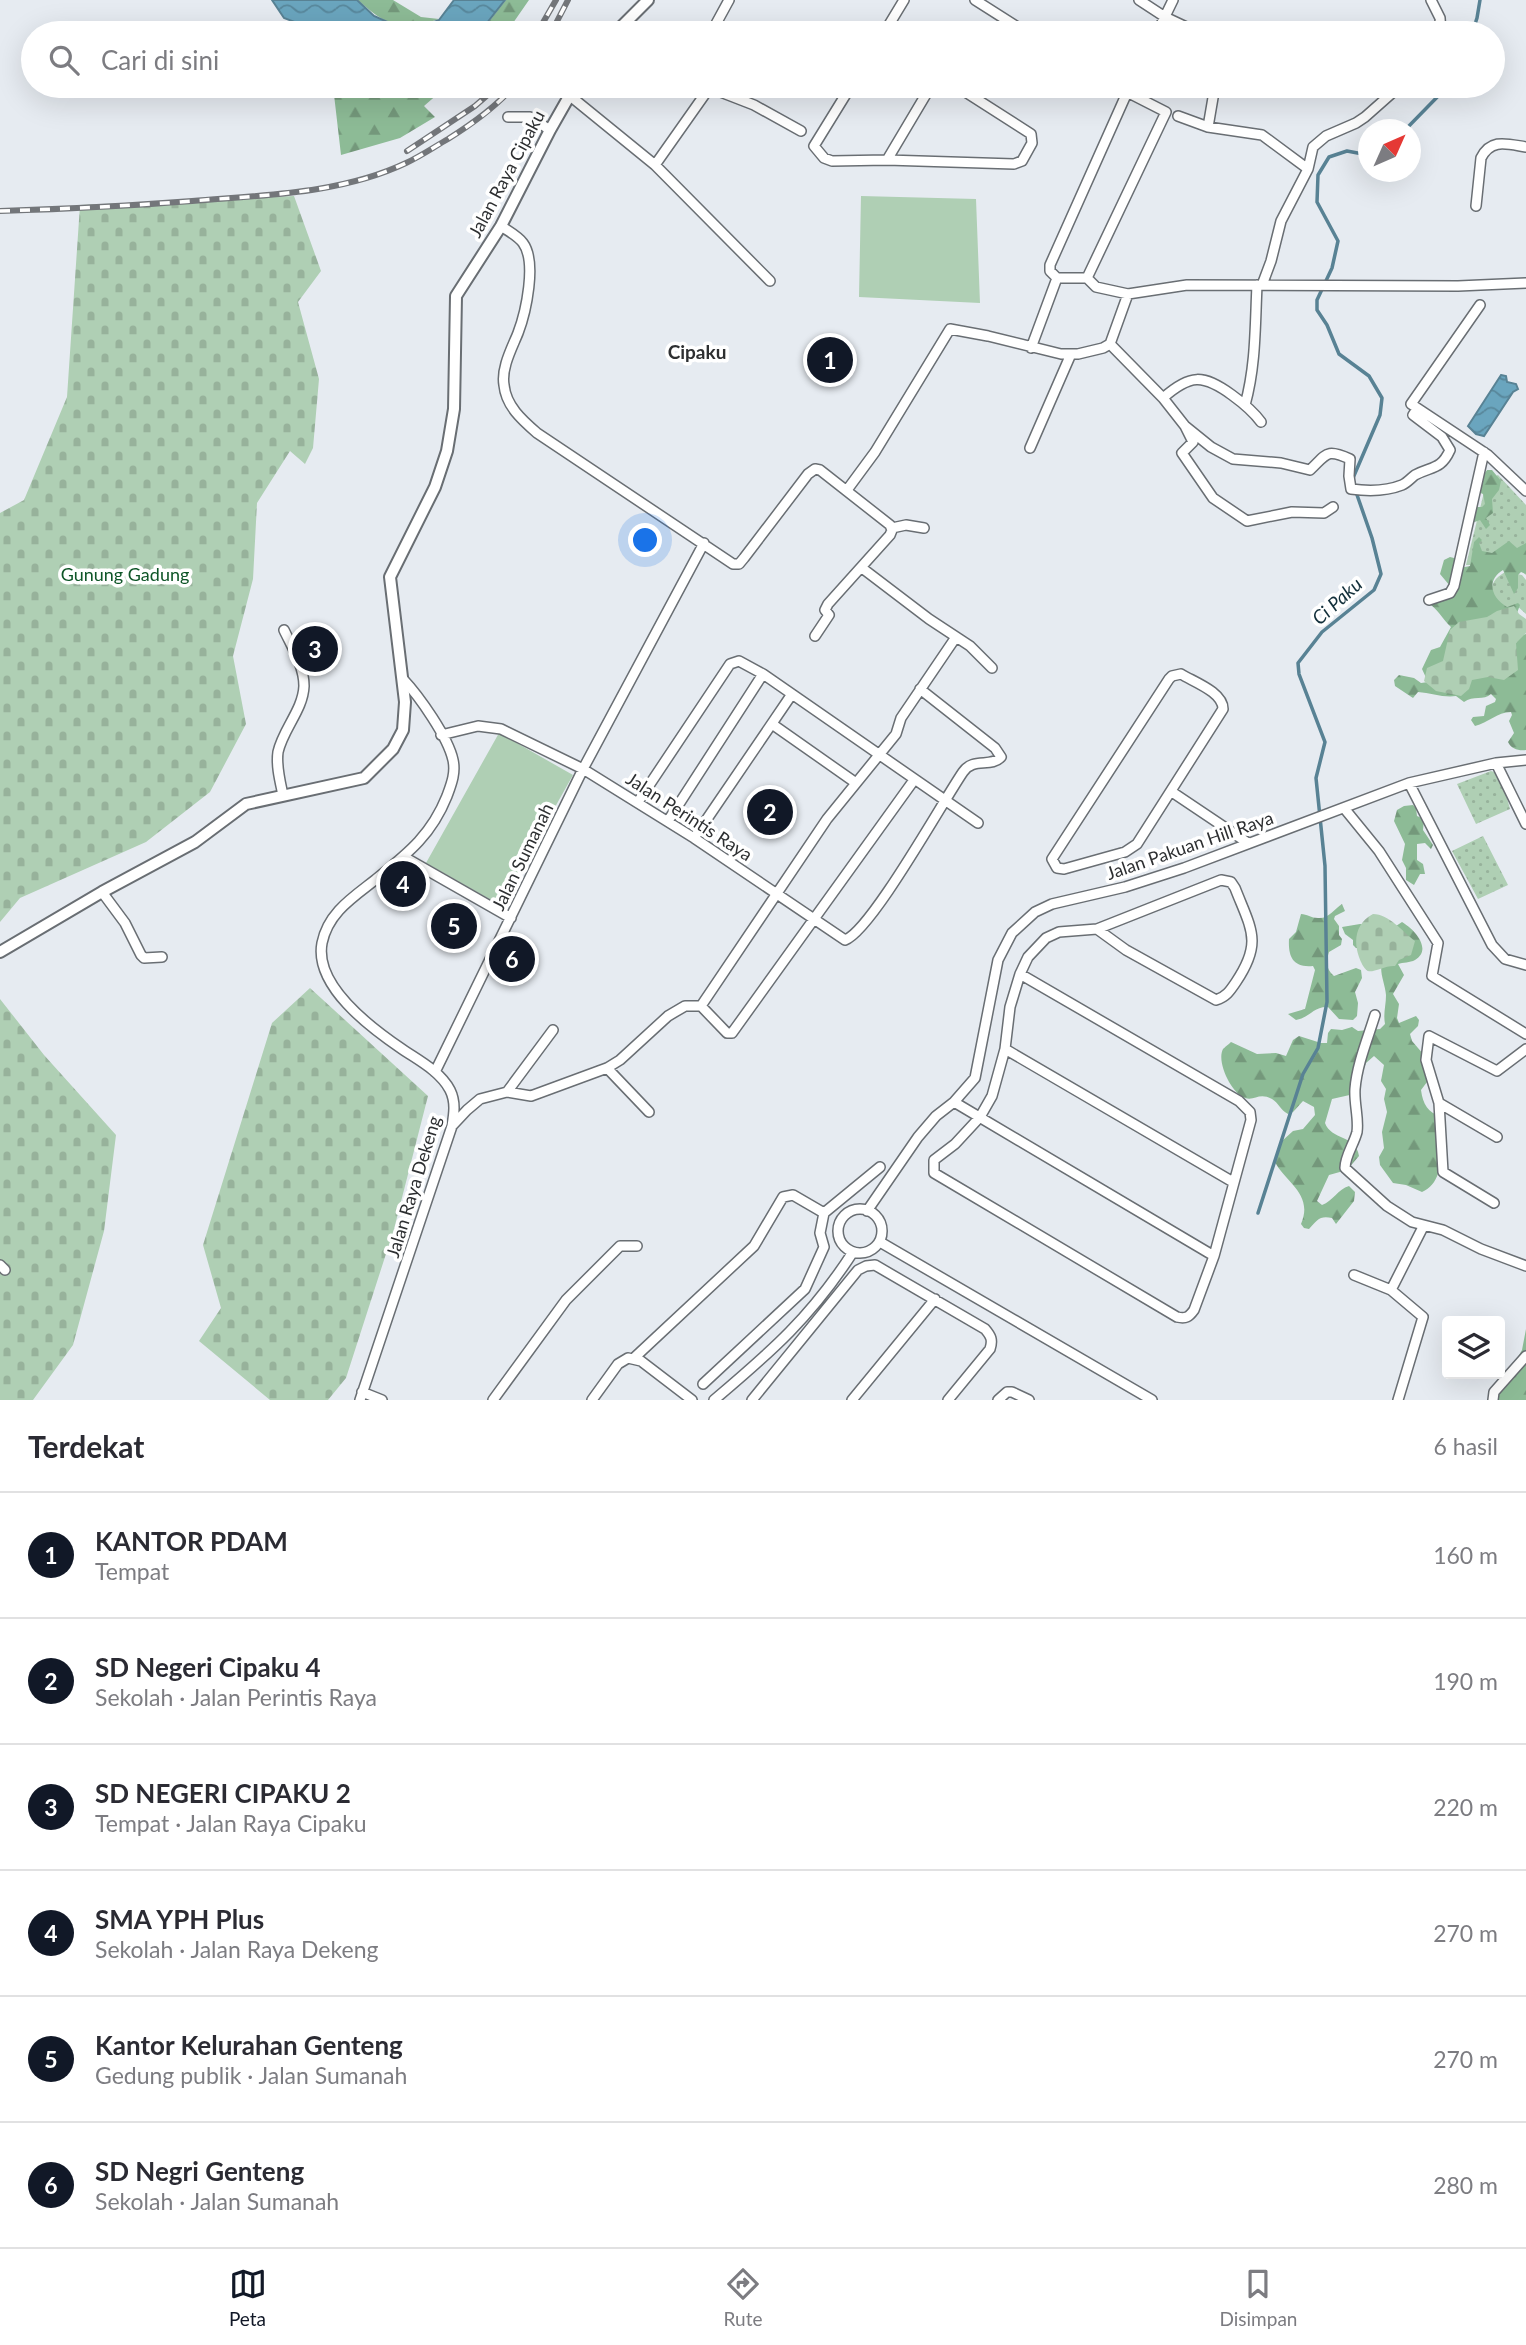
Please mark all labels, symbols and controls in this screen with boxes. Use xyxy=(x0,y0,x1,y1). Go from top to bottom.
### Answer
search box xyxy=(21,21,1505,98)
icon: search xyxy=(45,41,83,79)
text: Cari di sini xyxy=(101,44,219,76)
street label: Jalan Raya Cipaku xyxy=(463,106,549,241)
north arrow xyxy=(1358,119,1421,182)
pin: 1 xyxy=(807,334,853,386)
district label: Cipaku xyxy=(668,340,726,363)
your location xyxy=(628,523,662,557)
park label: Gunung Gadung xyxy=(61,563,189,585)
water label: Ci Paku xyxy=(1307,572,1366,629)
pin: 3 xyxy=(292,623,338,675)
street label: Jalan Perintis Raya xyxy=(622,767,757,865)
pin: 2 xyxy=(747,786,793,838)
street label: Jalan Sumanah xyxy=(487,799,558,914)
street label: Jalan Pakuan Hill Raya xyxy=(1103,806,1276,884)
pin: 4 xyxy=(380,858,426,910)
pin: 5 xyxy=(431,900,477,952)
pin: 6 xyxy=(489,933,535,985)
street label: Jalan Raya Dekeng xyxy=(381,1113,445,1260)
map controls xyxy=(1442,1316,1505,1379)
button: layers xyxy=(1442,1316,1505,1379)
text: Terdekat xyxy=(28,1428,144,1464)
text: 6 hasil xyxy=(1434,1432,1498,1460)
text: KANTOR PDAM xyxy=(95,1525,288,1557)
text: 1 xyxy=(44,1541,58,1569)
text: 160 m xyxy=(1433,1541,1498,1569)
text: Tempat xyxy=(95,1557,169,1585)
text: SD Negeri Cipaku 4 xyxy=(95,1651,321,1683)
text: 2 xyxy=(44,1667,58,1695)
text: 190 m xyxy=(1433,1667,1498,1695)
text: Sekolah · Jalan Perintis Raya xyxy=(95,1683,377,1711)
text: SD NEGERI CIPAKU 2 xyxy=(95,1777,351,1809)
text: 3 xyxy=(44,1793,58,1821)
text: 220 m xyxy=(1433,1793,1498,1821)
text: Tempat · Jalan Raya Cipaku xyxy=(95,1809,367,1837)
text: SMA YPH Plus xyxy=(95,1903,264,1935)
text: 4 xyxy=(44,1919,58,1947)
text: 270 m xyxy=(1433,1919,1498,1947)
text: Sekolah · Jalan Raya Dekeng xyxy=(95,1935,378,1963)
text: Kantor Kelurahan Genteng xyxy=(95,2029,403,2061)
text: 5 xyxy=(44,2045,58,2073)
text: 270 m xyxy=(1433,2045,1498,2073)
text: Gedung publik · Jalan Sumanah xyxy=(95,2061,407,2089)
text: SD Negri Genteng xyxy=(95,2155,304,2187)
text: 6 xyxy=(44,2171,58,2199)
text: 280 m xyxy=(1433,2171,1498,2199)
text: Sekolah · Jalan Sumanah xyxy=(95,2187,339,2215)
tab: Peta xyxy=(229,2265,267,2330)
tab: Rute xyxy=(724,2265,762,2330)
tab: Disimpan xyxy=(1220,2265,1297,2330)

